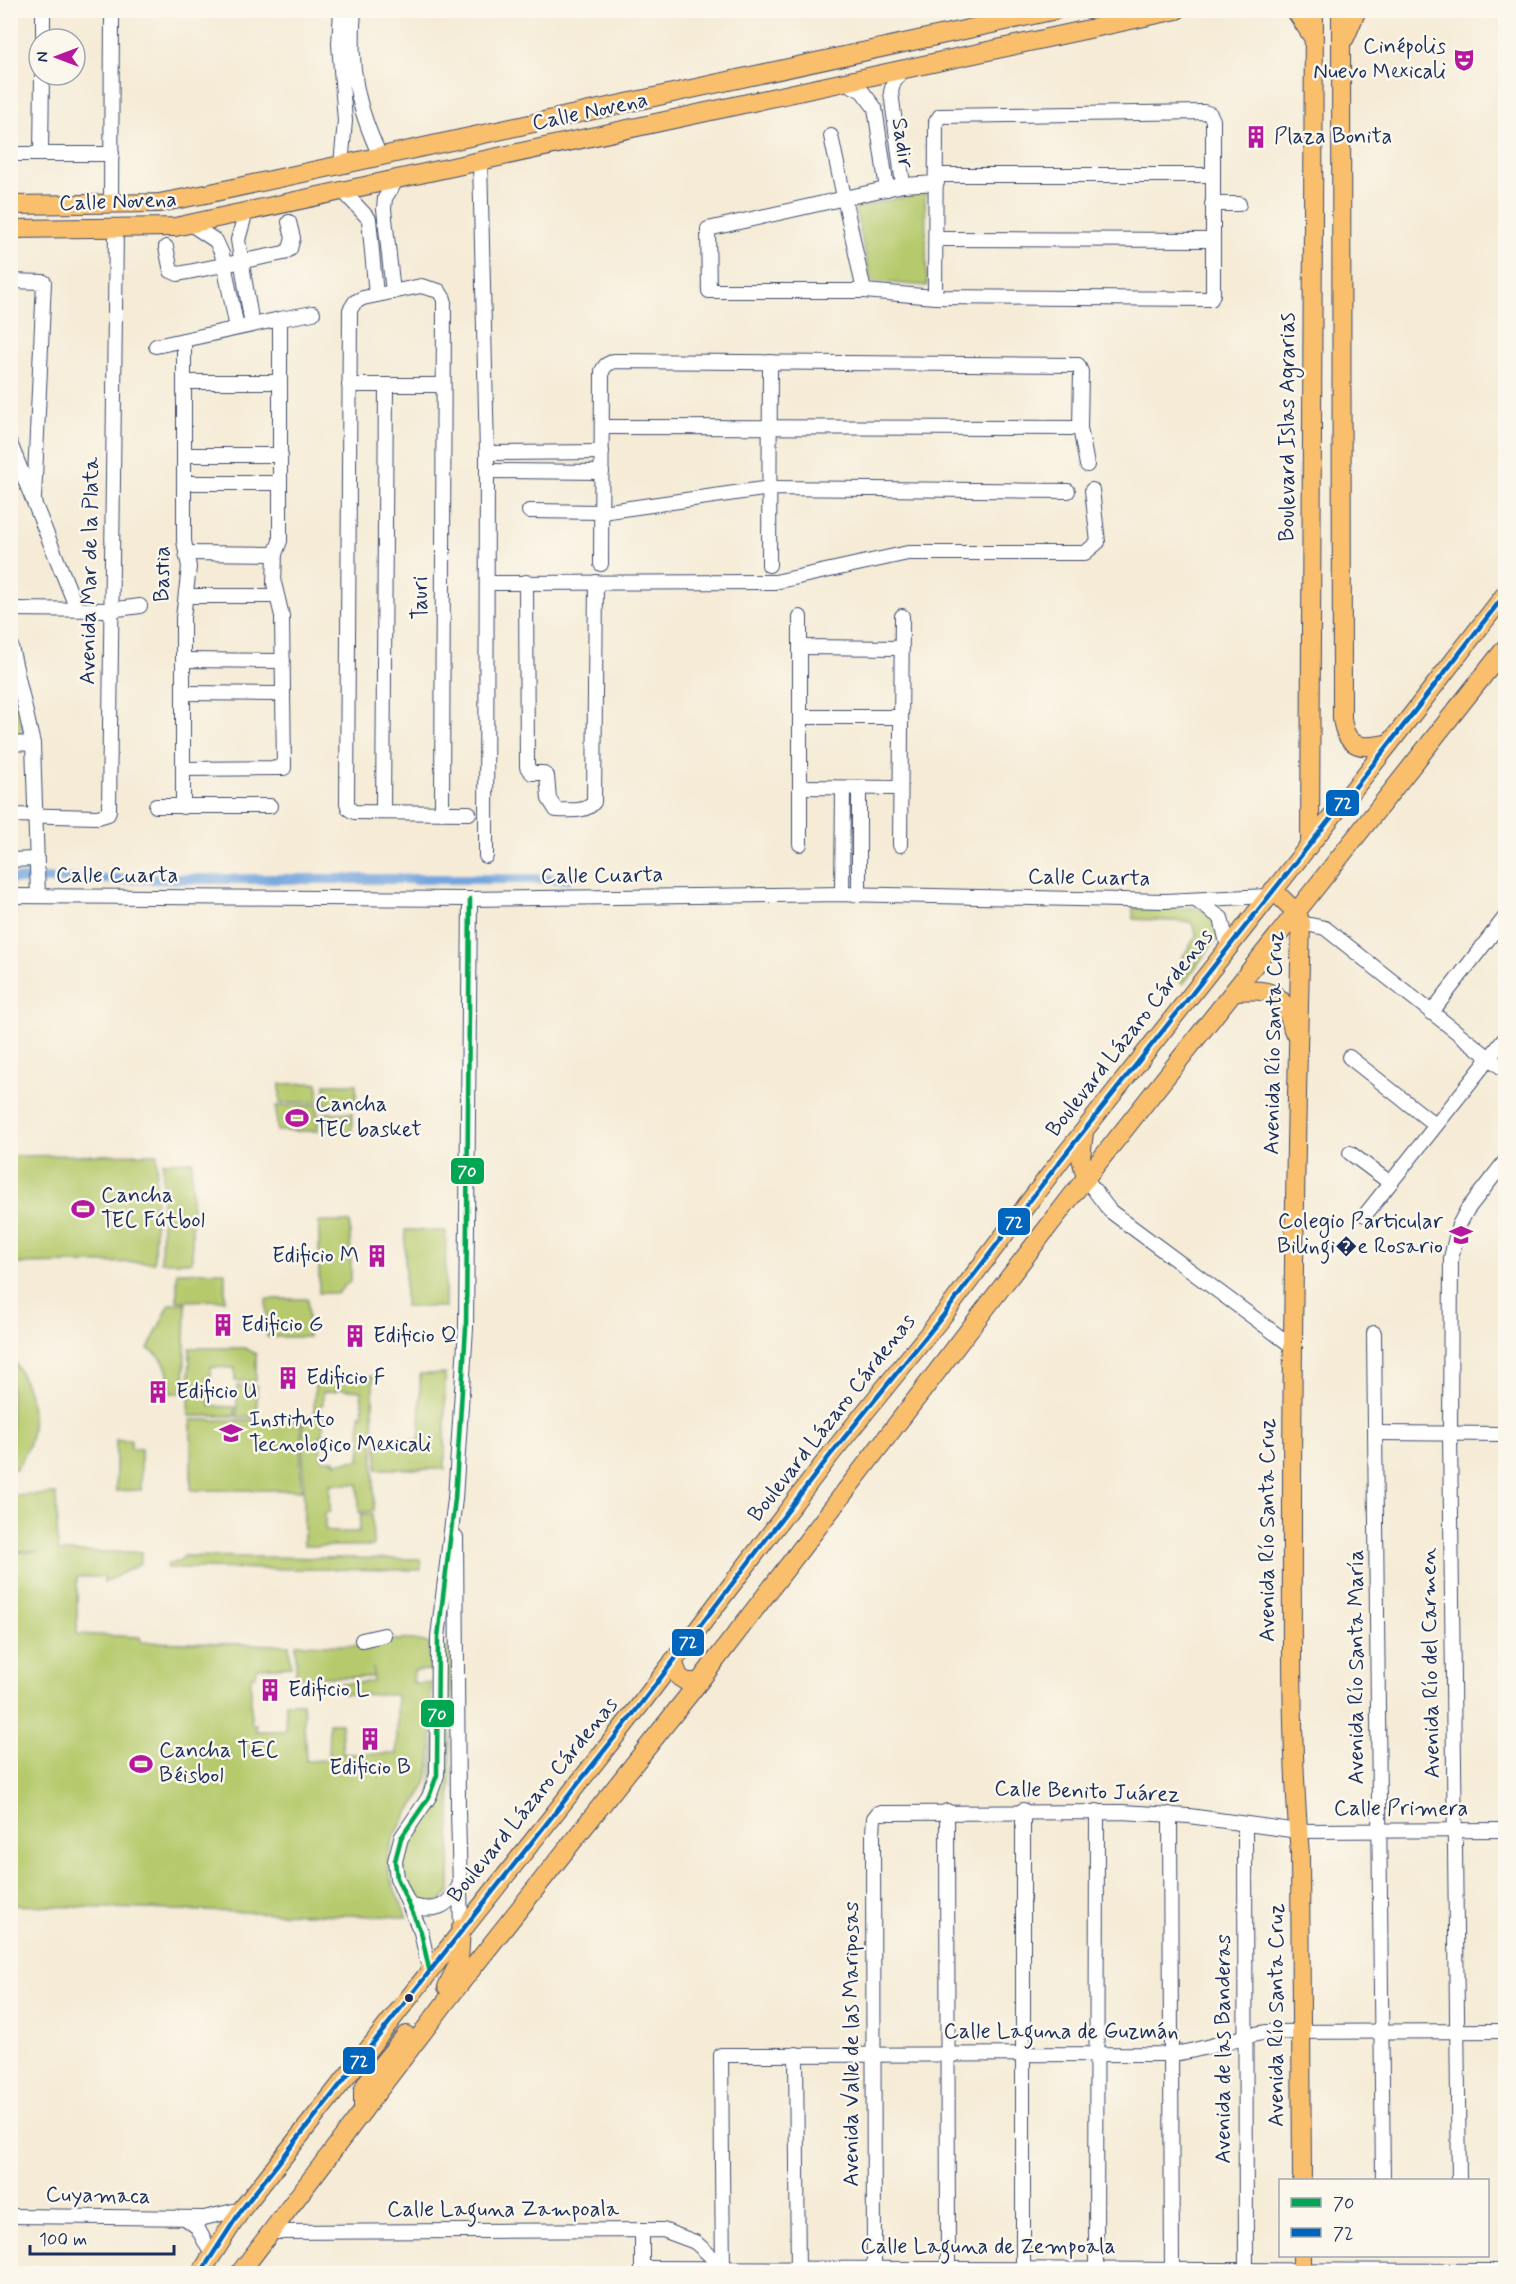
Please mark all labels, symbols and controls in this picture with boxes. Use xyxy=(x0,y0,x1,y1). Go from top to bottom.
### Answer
north arrow xyxy=(27,27,87,87)
place label: Cinépolis Nuevo Mexicali xyxy=(1313,33,1446,86)
theatre icon: Cinépolis Nuevo Mexicali xyxy=(1451,47,1477,73)
text: N xyxy=(33,52,54,62)
street label: Calle Novena xyxy=(530,86,650,138)
street label: Sadir xyxy=(885,116,919,171)
place label: Plaza Bonita xyxy=(1274,123,1392,151)
building icon: Plaza Bonita xyxy=(1243,124,1269,150)
street label: Calle Novena xyxy=(59,186,177,218)
street label: Boulevard Islas Agrarias xyxy=(1274,312,1305,541)
street label: Avenida Mar de la Plata xyxy=(74,456,106,685)
street label: Bastia xyxy=(149,546,177,602)
street label: Tauri xyxy=(407,576,435,620)
line badge: 72 xyxy=(1325,789,1360,817)
text: 72 xyxy=(1334,794,1352,815)
street label: Calle Cuarta xyxy=(540,861,664,891)
street label: Calle Cuarta xyxy=(56,862,178,890)
street label: Calle Cuarta xyxy=(1027,863,1151,893)
street label: Boulevard Lázaro Cárdenas xyxy=(1040,923,1220,1143)
street label: Avenida Río Santa Cruz xyxy=(1258,931,1290,1155)
place label: Cancha TEC basket xyxy=(315,1091,422,1144)
sports icon: Cancha TEC basket xyxy=(284,1105,310,1131)
line badge: 70 xyxy=(450,1157,485,1185)
text: 70 xyxy=(458,1162,476,1183)
place label: Cancha TEC Fútbol xyxy=(101,1182,205,1235)
sports icon: Cancha TEC Fútbol xyxy=(70,1196,96,1222)
line badge: 72 xyxy=(997,1207,1031,1236)
place label: Colegio Particular Bilingi�e Rosario xyxy=(1277,1208,1444,1264)
text: 72 xyxy=(1005,1213,1023,1234)
school or university icon: Colegio Particular Bilingi�e Rosario xyxy=(1448,1222,1474,1248)
place label: Edificio M xyxy=(272,1242,359,1270)
building icon: Edificio M xyxy=(364,1243,390,1269)
street label: Boulevard Lázaro Cárdenas xyxy=(742,1308,922,1528)
place label: Edificio G xyxy=(241,1311,323,1339)
building icon: Edificio G xyxy=(210,1312,236,1338)
place label: Edificio Q xyxy=(373,1322,457,1350)
building icon: Edificio Q xyxy=(342,1323,368,1349)
place label: Edificio F xyxy=(306,1364,385,1392)
building icon: Edificio F xyxy=(275,1365,301,1391)
place label: Edificio U xyxy=(176,1378,257,1406)
building icon: Edificio U xyxy=(145,1379,171,1405)
place label: Instituto Tecnologico Mexicali xyxy=(249,1406,432,1462)
street label: Avenida Río Santa Cruz xyxy=(1254,1418,1282,1642)
school or university icon: Instituto Tecnologico Mexicali xyxy=(218,1420,244,1446)
street label: Avenida Río del Carmen xyxy=(1415,1547,1447,1779)
street label: Avenida Río Santa María xyxy=(1343,1549,1371,1785)
line badge: 72 xyxy=(671,1628,705,1657)
text: 72 xyxy=(679,1633,697,1654)
place label: Edificio L xyxy=(288,1676,370,1704)
building icon: Edificio L xyxy=(257,1677,283,1703)
street label: Boulevard Lázaro Cárdenas xyxy=(441,1691,625,1908)
line badge: 70 xyxy=(420,1699,455,1728)
text: 70 xyxy=(428,1705,446,1726)
building icon: Edificio B xyxy=(357,1726,383,1752)
place label: Cancha TEC Béisbol xyxy=(159,1737,279,1790)
sports icon: Cancha TEC Béisbol xyxy=(128,1751,154,1777)
place label: Edificio B xyxy=(329,1754,411,1782)
street label: Calle Benito Juárez xyxy=(994,1775,1180,1809)
street label: Calle Primera xyxy=(1334,1795,1468,1823)
street label: Avenida Valle de las Mariposas xyxy=(838,1901,866,2187)
street label: Avenida Río Santa Cruz xyxy=(1263,1903,1291,2127)
street label: Avenida de las Banderas xyxy=(1210,1934,1238,2164)
unlabelled marker xyxy=(403,1992,415,2004)
street label: Calle Laguna de Guzmán xyxy=(943,2018,1179,2049)
line badge: 72 xyxy=(342,2046,376,2075)
text: 72 xyxy=(350,2052,368,2073)
legend xyxy=(1279,2179,1489,2257)
street label: Cuyamaca xyxy=(45,2181,151,2211)
text: 70 xyxy=(1333,2192,1354,2216)
street label: Calle Laguna Zampoala xyxy=(387,2196,620,2227)
scale bar xyxy=(30,2218,174,2256)
text: 72 xyxy=(1333,2222,1353,2246)
text: 100 m xyxy=(39,2228,87,2252)
street label: Calle Laguna de Zempoala xyxy=(860,2233,1116,2264)

